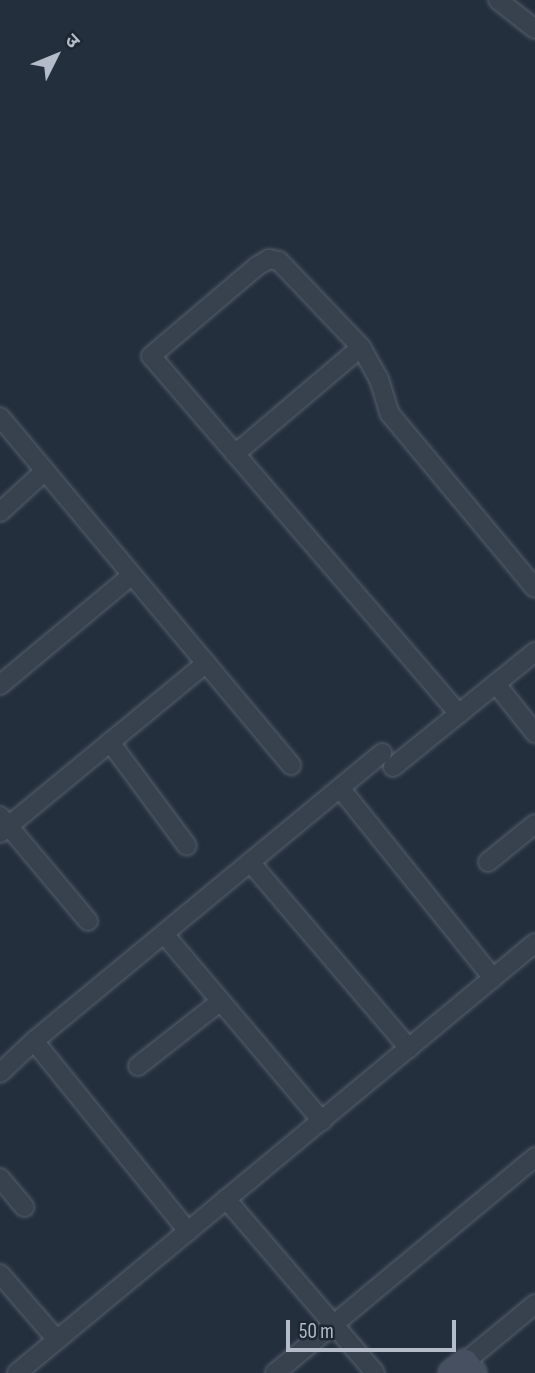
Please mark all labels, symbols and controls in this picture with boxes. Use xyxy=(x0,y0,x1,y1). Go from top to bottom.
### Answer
north arrow xyxy=(21,21,91,91)
text: उ xyxy=(60,29,84,53)
scale bar xyxy=(290,1306,460,1350)
text: 50 m xyxy=(299,1319,334,1344)

